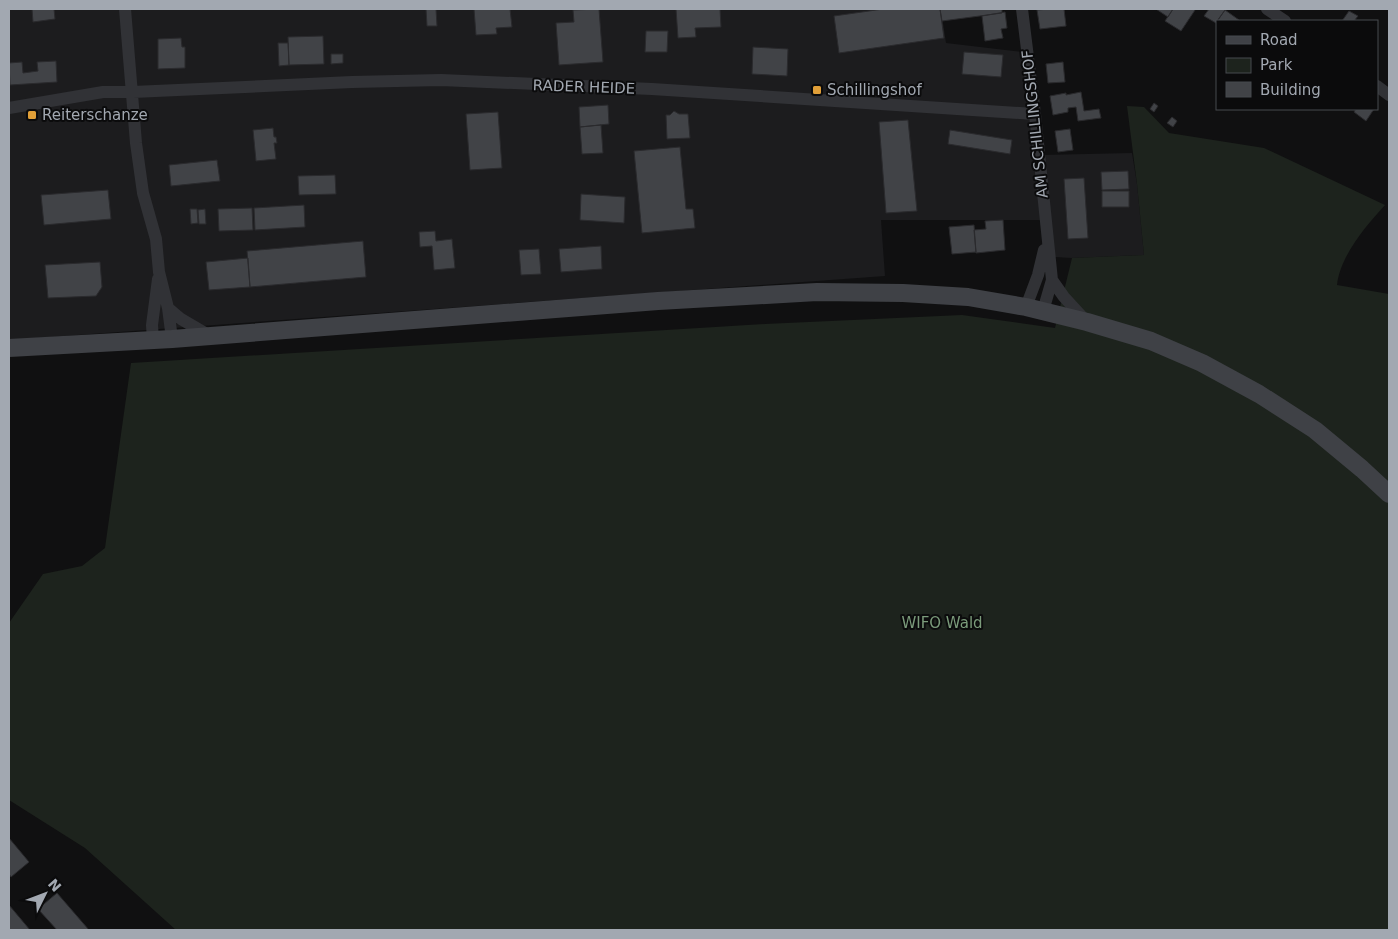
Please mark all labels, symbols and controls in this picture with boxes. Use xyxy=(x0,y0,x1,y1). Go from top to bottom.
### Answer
legend xyxy=(1216,20,1378,110)
text: Road xyxy=(1260,31,1298,49)
street label: AM SCHILLINGSHOF xyxy=(1018,49,1052,199)
text: Park xyxy=(1260,56,1293,74)
street label: RADER HEIDE xyxy=(532,76,636,98)
place label: Schillingshof xyxy=(827,81,922,99)
text: Building xyxy=(1260,81,1321,99)
marker: Schillingshof xyxy=(811,84,823,96)
place label: Reiterschanze xyxy=(42,106,148,124)
marker: Reiterschanze xyxy=(26,109,38,121)
park label: WIFO Wald xyxy=(901,614,983,632)
north arrow xyxy=(20,869,70,919)
text: N xyxy=(45,876,65,895)

